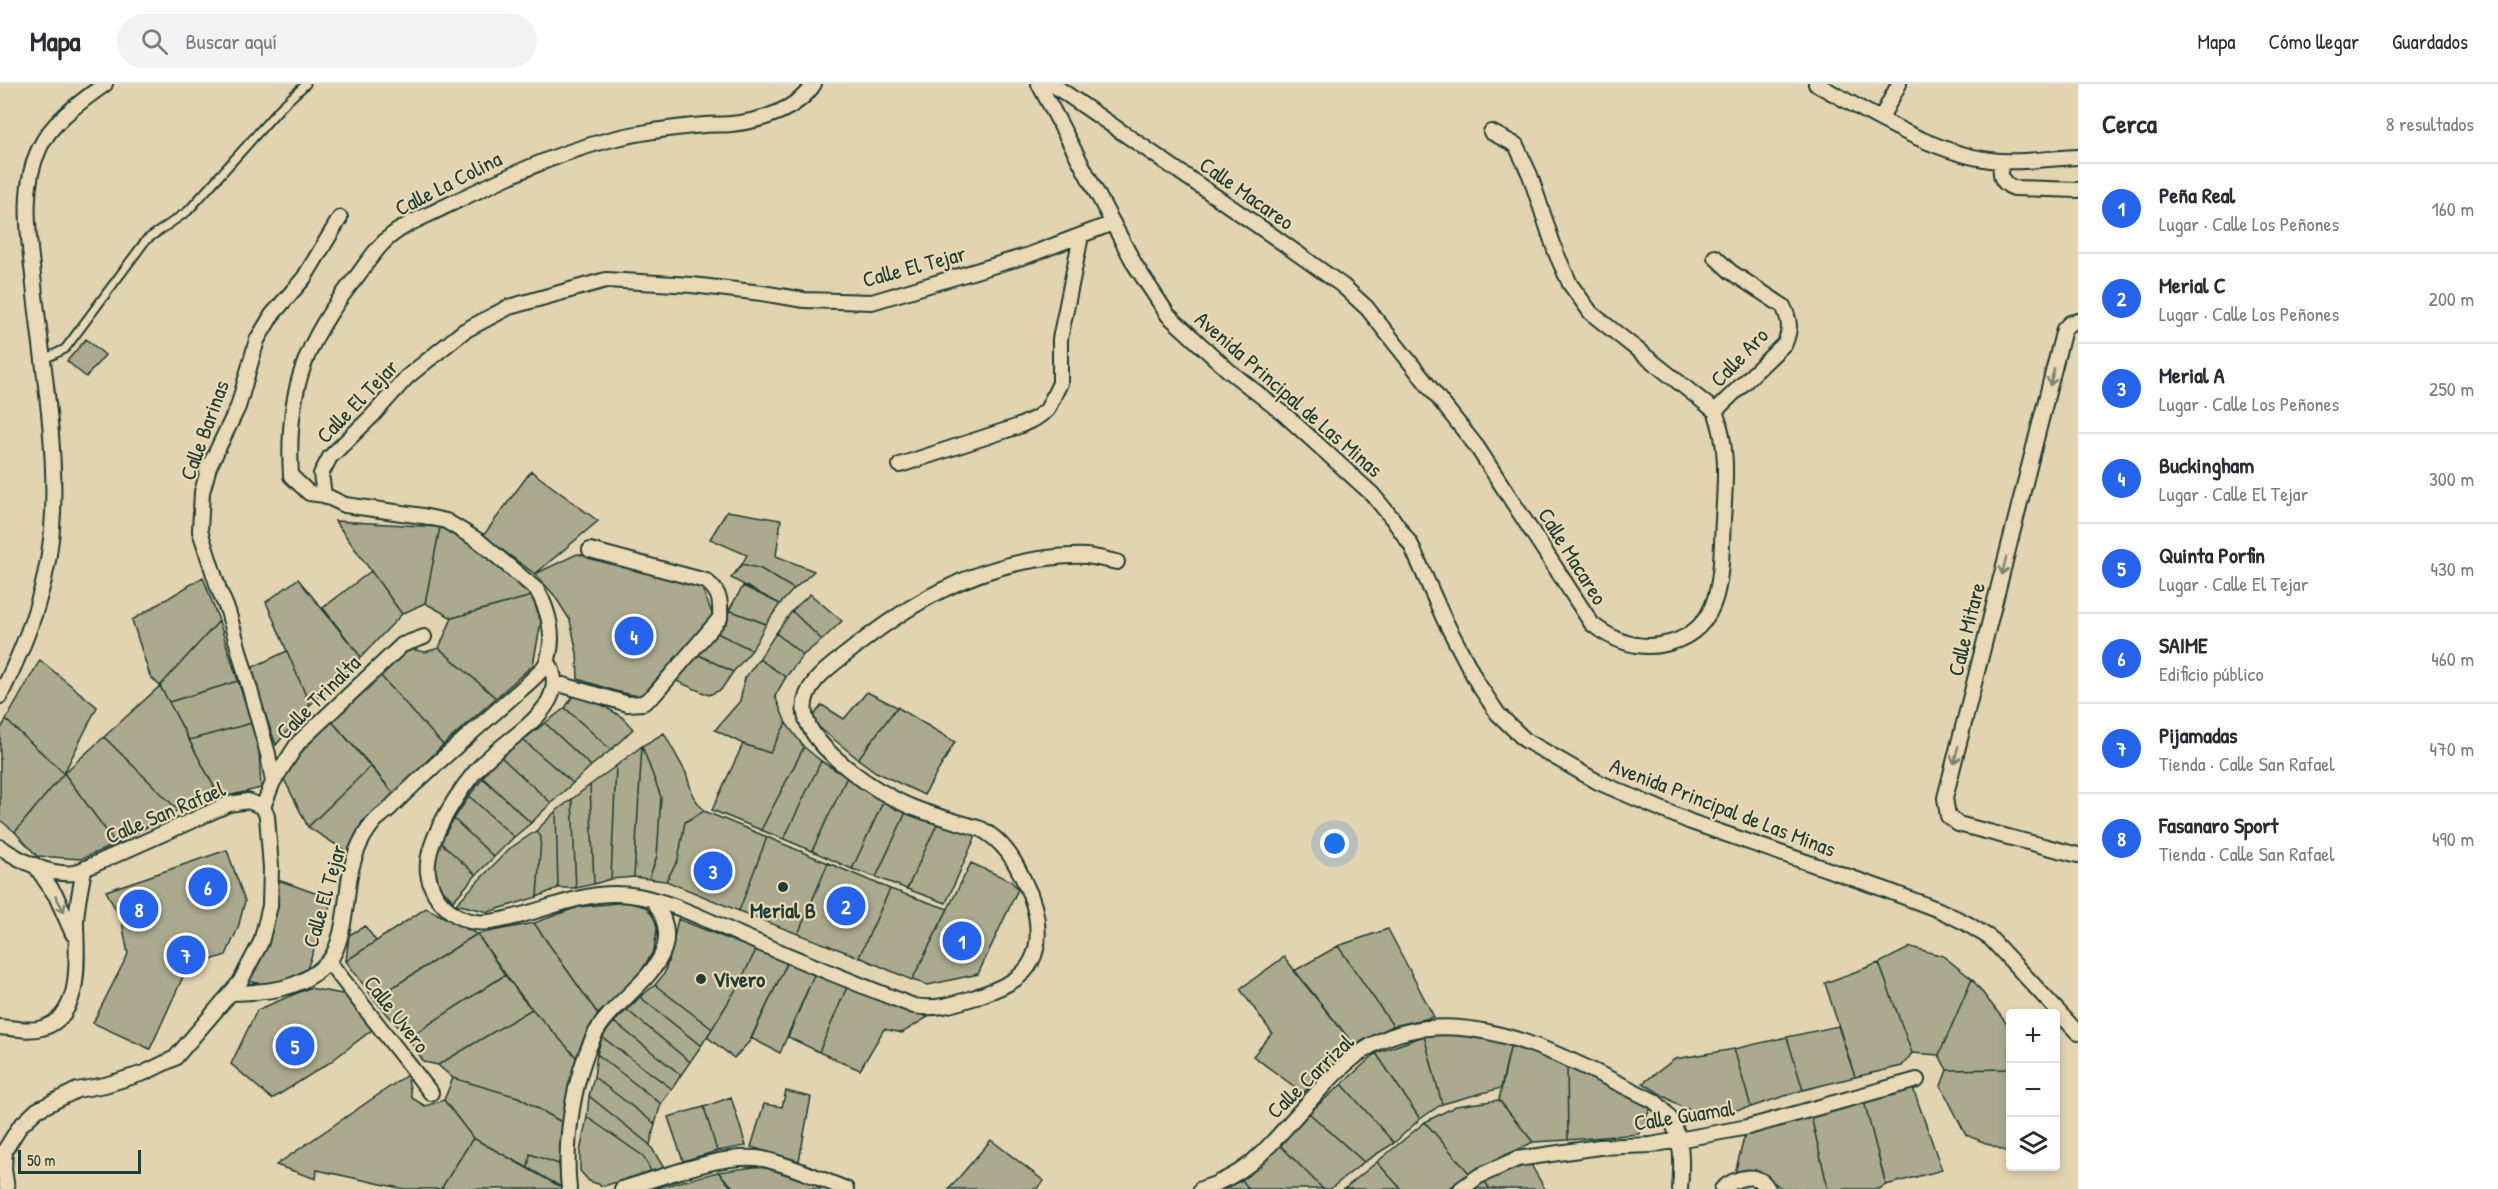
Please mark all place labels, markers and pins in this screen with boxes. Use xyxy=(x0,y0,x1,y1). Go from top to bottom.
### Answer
pin: 4 xyxy=(614,614,654,658)
pin: 3 xyxy=(694,848,732,894)
pin: 6 xyxy=(188,864,228,910)
marker: Merial B xyxy=(776,880,790,894)
pin: 2 xyxy=(826,884,866,928)
pin: 8 xyxy=(120,886,158,932)
place label: Merial B xyxy=(750,895,816,925)
pin: 1 xyxy=(942,918,982,964)
pin: 7 xyxy=(166,932,206,978)
place label: Vivero xyxy=(713,964,765,994)
marker: Vivero xyxy=(694,972,708,986)
pin: 5 xyxy=(276,1024,314,1068)

